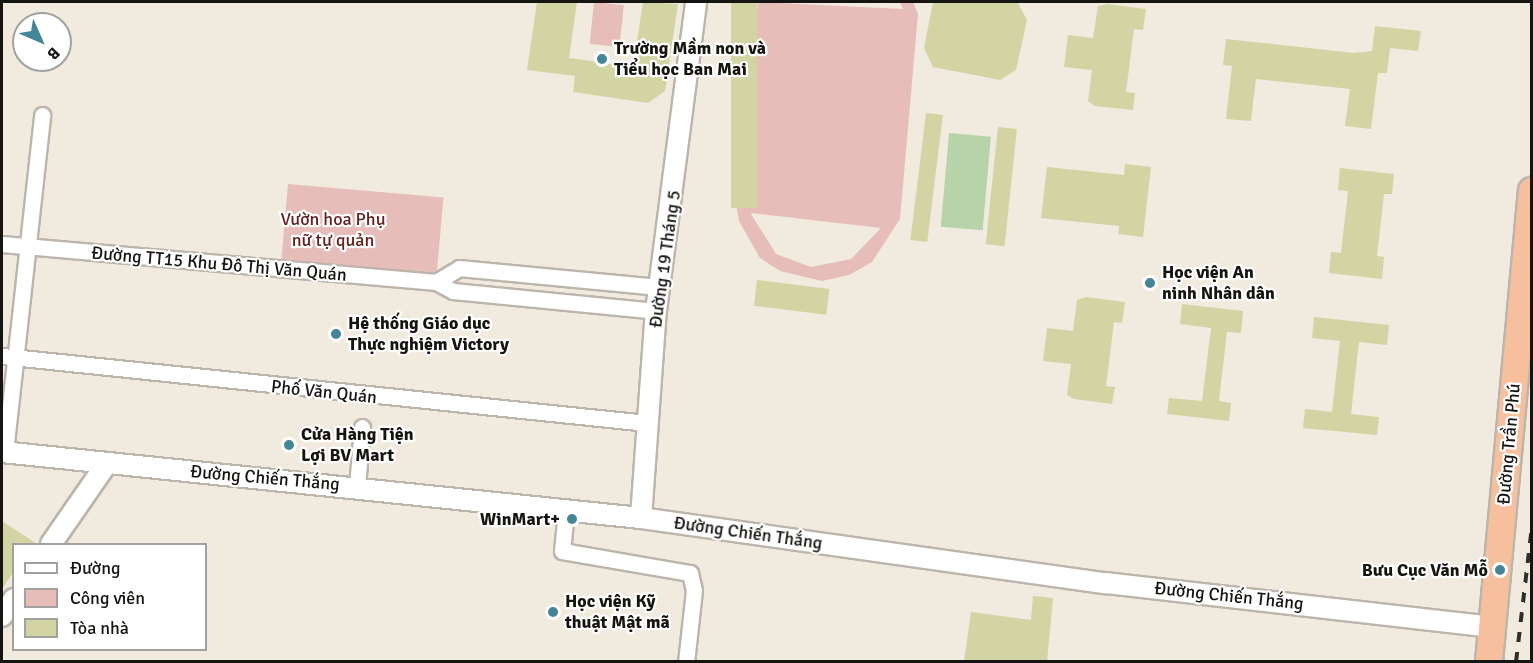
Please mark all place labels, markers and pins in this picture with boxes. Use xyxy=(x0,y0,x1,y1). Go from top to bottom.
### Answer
place label: Trường Mầm non và Tiểu học Ban Mai xyxy=(614,38,766,80)
marker: Trường Mầm non và Tiểu học Ban Mai xyxy=(595,52,609,66)
place label: Học viện An ninh Nhân dân xyxy=(1162,262,1275,304)
marker: Học viện An ninh Nhân dân xyxy=(1143,276,1157,290)
place label: Hệ thống Giáo dục Thực nghiệm Victory xyxy=(348,313,509,356)
marker: Hệ thống Giáo dục Thực nghiệm Victory xyxy=(329,327,343,341)
place label: Cửa Hàng Tiện Lợi BV Mart xyxy=(301,424,414,466)
marker: Cửa Hàng Tiện Lợi BV Mart xyxy=(282,438,296,452)
place label: WinMart+ xyxy=(480,508,560,530)
marker: WinMart+ xyxy=(565,512,579,526)
place label: Bưu Cục Văn Mỗ xyxy=(1362,559,1488,581)
marker: Bưu Cục Văn Mỗ xyxy=(1493,563,1507,577)
place label: Học viện Kỹ thuật Mật mã xyxy=(565,591,670,634)
marker: Học viện Kỹ thuật Mật mã xyxy=(546,605,560,619)

